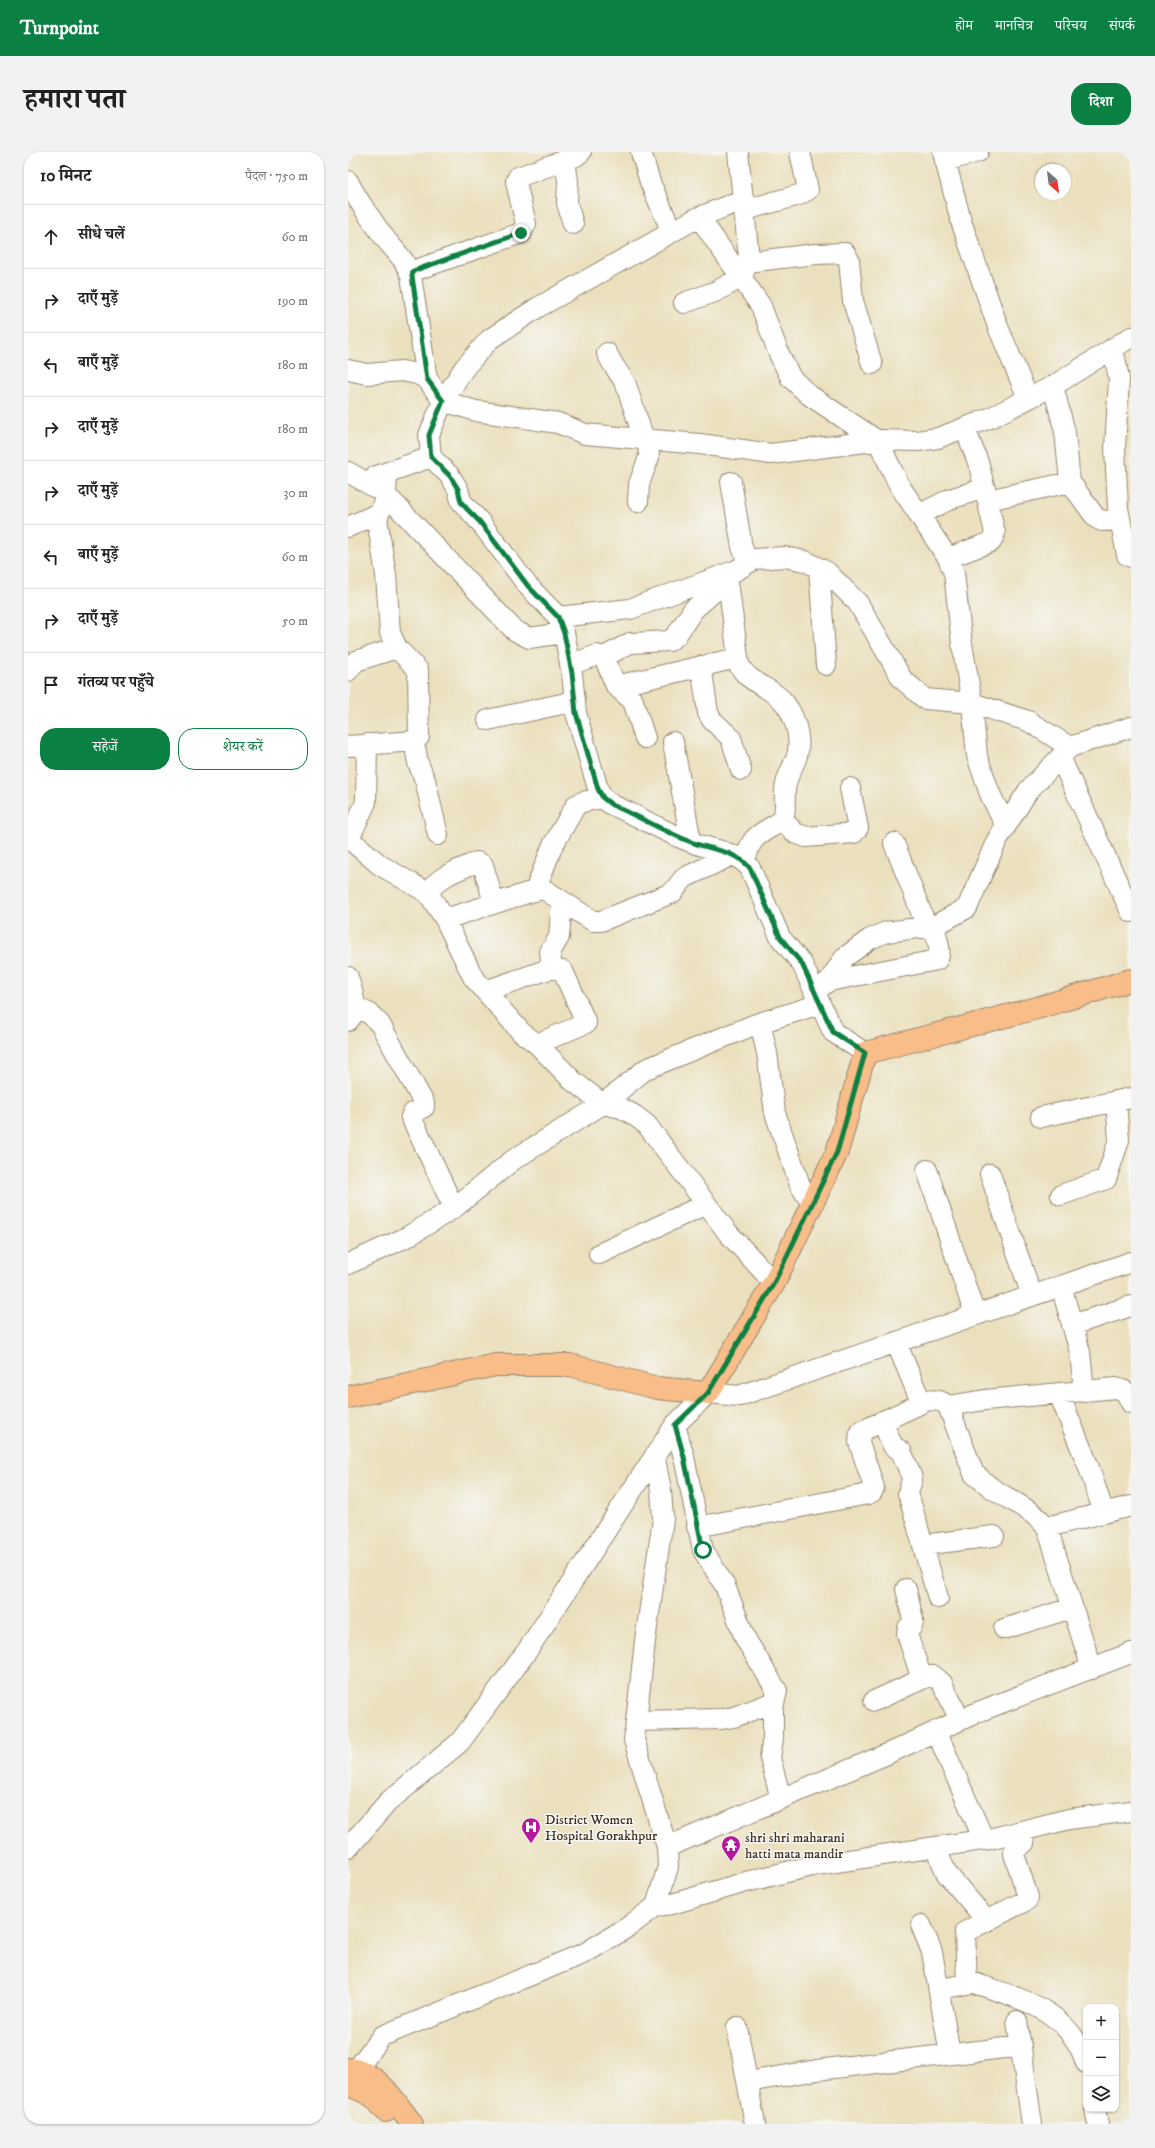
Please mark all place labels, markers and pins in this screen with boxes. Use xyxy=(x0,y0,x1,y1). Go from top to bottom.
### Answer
place label: District Women Hospital Gorakhpur xyxy=(545,1811,658,1845)
hospital icon: District Women Hospital Gorakhpur xyxy=(520,1816,542,1844)
place label: shri shri maharani hatti mata mandir xyxy=(745,1829,845,1863)
temple icon: shri shri maharani hatti mata mandir xyxy=(720,1834,742,1862)

